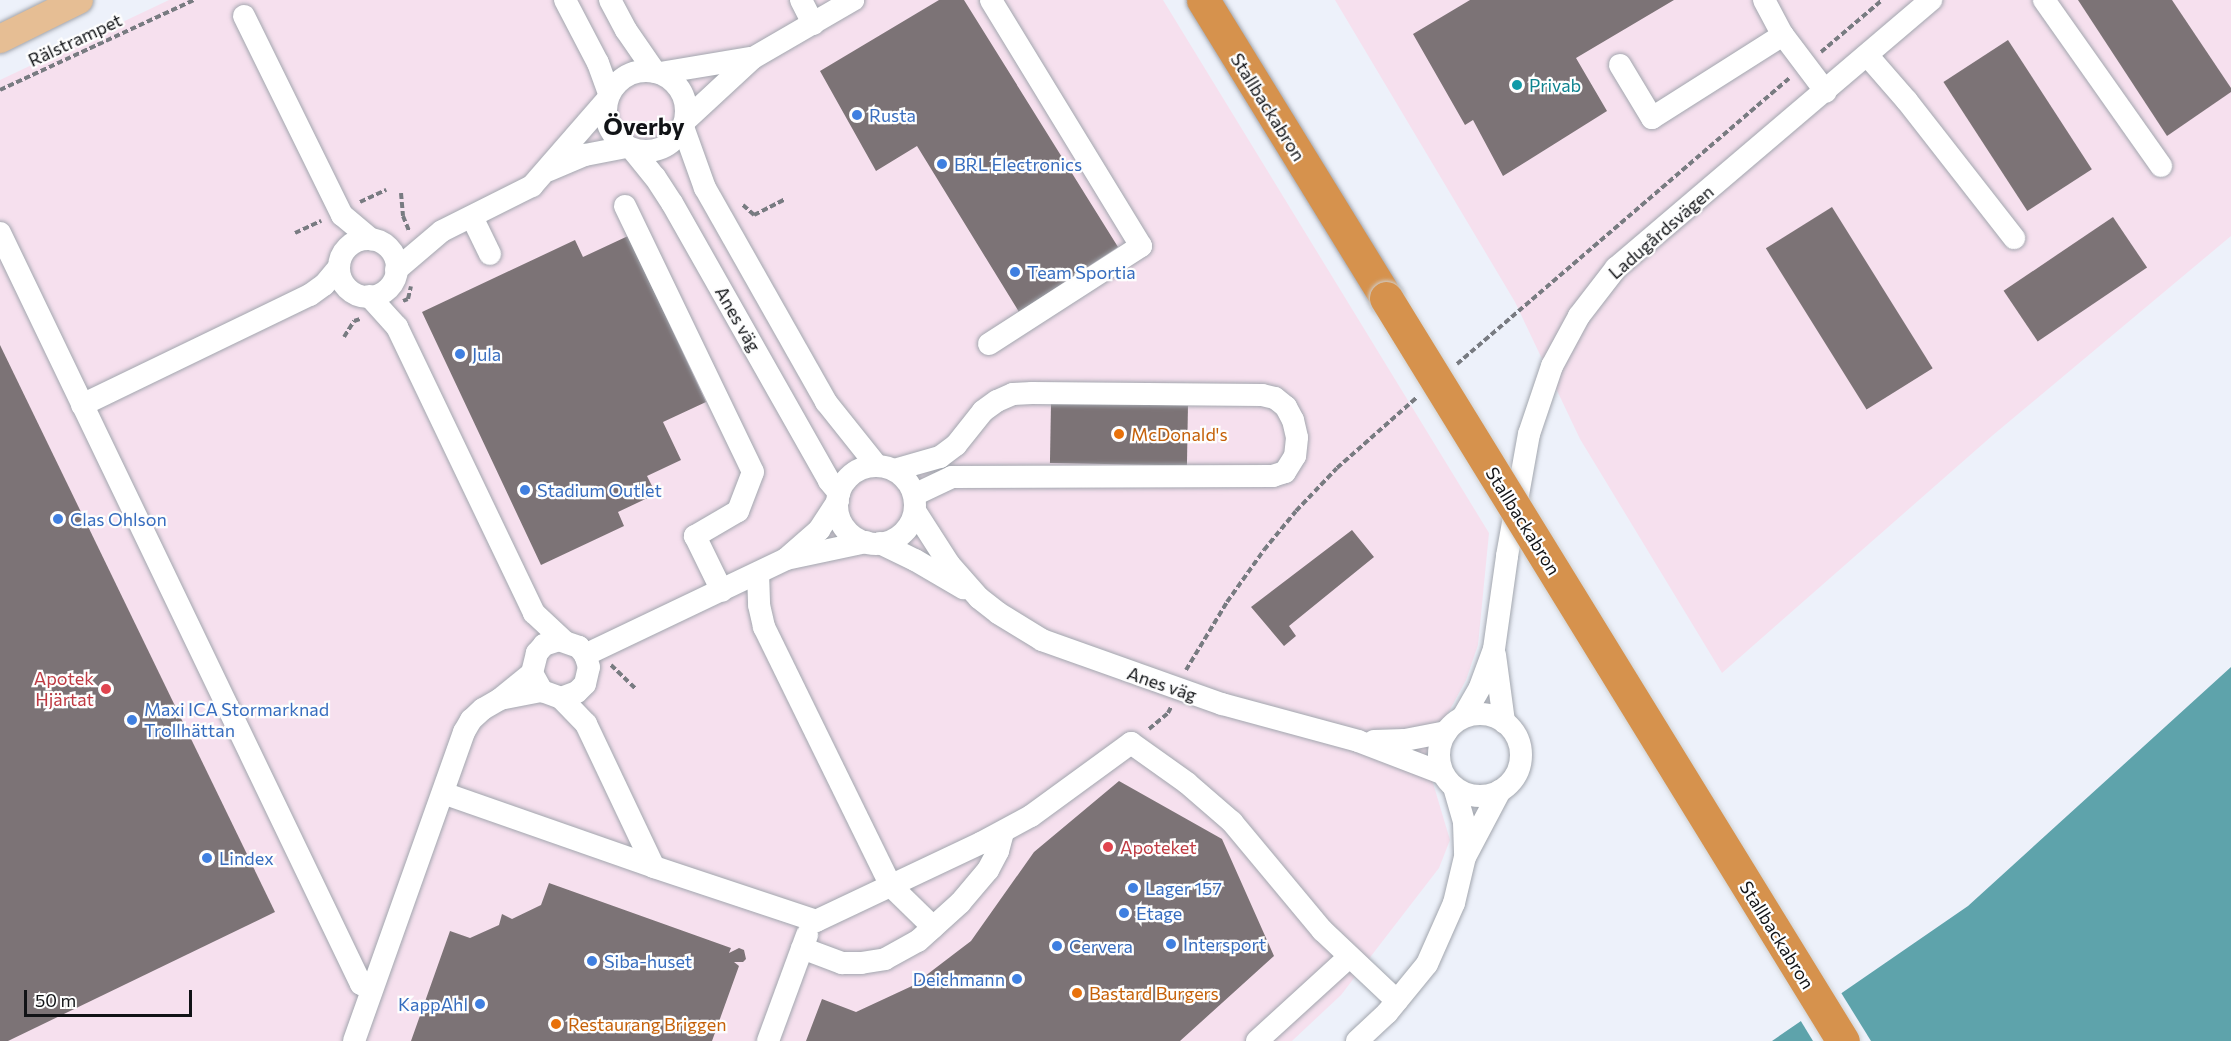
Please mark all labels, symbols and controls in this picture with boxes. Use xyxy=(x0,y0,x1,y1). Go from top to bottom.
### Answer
street label: Rälstrampet xyxy=(25,9,125,71)
street label: Stallbackabron xyxy=(1226,49,1310,165)
place label: Privab xyxy=(1529,74,1581,96)
marker: Privab xyxy=(1510,78,1524,92)
place label: Rusta xyxy=(869,104,916,126)
marker: Rusta xyxy=(850,108,864,122)
district label: Överby xyxy=(603,112,685,140)
place label: BRL Electronics xyxy=(954,153,1082,175)
marker: BRL Electronics xyxy=(935,157,949,171)
street label: Ladugårdsvägen xyxy=(1604,180,1718,284)
place label: Team Sportia xyxy=(1027,261,1136,283)
marker: Team Sportia xyxy=(1008,265,1022,279)
street label: Anes väg xyxy=(711,282,765,356)
place label: Jula xyxy=(472,343,501,365)
marker: Jula xyxy=(453,347,467,361)
place label: McDonald's xyxy=(1131,423,1228,445)
marker: McDonald's xyxy=(1112,427,1126,441)
street label: Stallbackabron xyxy=(1481,463,1565,579)
place label: Stadium Outlet xyxy=(537,479,662,501)
marker: Stadium Outlet xyxy=(518,483,532,497)
place label: Clas Ohlson xyxy=(70,508,167,530)
marker: Clas Ohlson xyxy=(51,512,65,526)
street label: Anes väg xyxy=(1124,662,1200,706)
place label: Apotek Hjärtat xyxy=(34,668,94,710)
marker: Apotek Hjärtat xyxy=(99,682,113,696)
place label: Maxi ICA Stormarknad Trollhättan xyxy=(144,699,329,742)
marker: Maxi ICA Stormarknad Trollhättan xyxy=(125,713,139,727)
place label: Apoteket xyxy=(1120,836,1197,858)
marker: Apoteket xyxy=(1101,840,1115,854)
place label: Lindex xyxy=(219,847,274,869)
marker: Lindex xyxy=(200,851,214,865)
place label: Lager 157 xyxy=(1145,877,1222,899)
street label: Stallbackabron xyxy=(1735,877,1819,993)
marker: Lager 157 xyxy=(1126,881,1140,895)
place label: Etage xyxy=(1136,902,1182,924)
marker: Etage xyxy=(1117,906,1131,920)
place label: Intersport xyxy=(1183,933,1266,955)
place label: Cervera xyxy=(1069,935,1133,957)
marker: Intersport xyxy=(1164,937,1178,951)
marker: Cervera xyxy=(1050,939,1064,953)
place label: Siba-huset xyxy=(604,950,692,972)
marker: Siba-huset xyxy=(585,954,599,968)
place label: Deichmann xyxy=(913,968,1005,990)
marker: Deichmann xyxy=(1010,972,1024,986)
scale bar xyxy=(27,978,195,1016)
place label: Bastard Burgers xyxy=(1089,982,1219,1004)
marker: Bastard Burgers xyxy=(1070,986,1084,1000)
text: 50 m xyxy=(35,989,76,1011)
place label: KappAhl xyxy=(398,993,468,1015)
marker: KappAhl xyxy=(473,997,487,1011)
place label: Restaurang Briggen xyxy=(568,1013,726,1035)
marker: Restaurang Briggen xyxy=(549,1017,563,1031)

